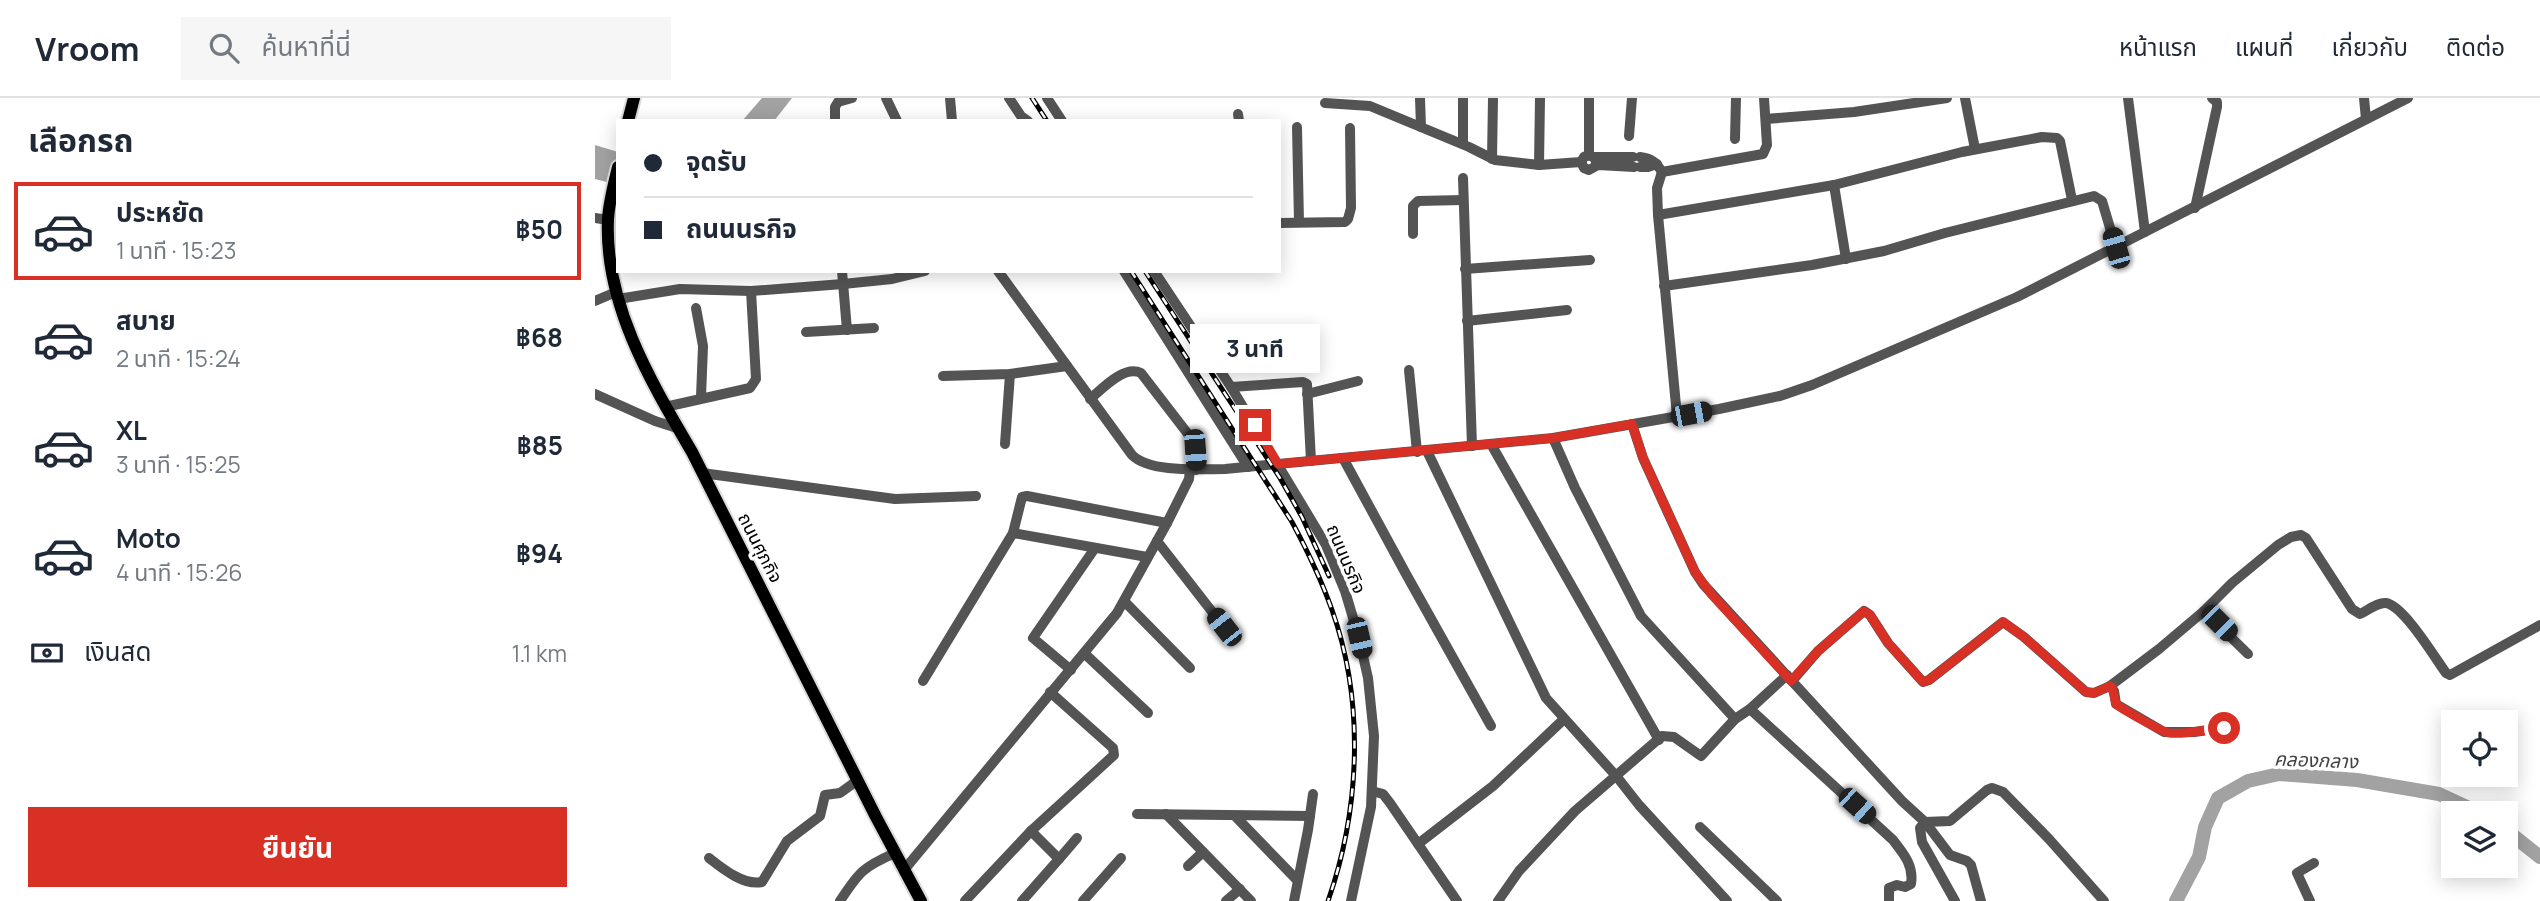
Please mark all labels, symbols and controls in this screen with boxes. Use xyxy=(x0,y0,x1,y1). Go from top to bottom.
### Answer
search box xyxy=(181,17,671,80)
text: Vroom xyxy=(35,26,139,71)
text: ค้นหาที่นี่ xyxy=(261,28,351,64)
icon: search xyxy=(205,29,243,67)
text: หน้าแรก xyxy=(2119,30,2197,63)
text: แผนที่ xyxy=(2235,30,2293,63)
text: เกี่ยวกับ xyxy=(2331,30,2408,63)
text: ติดต่อ xyxy=(2446,30,2505,63)
text: เลือกรถ xyxy=(28,118,133,162)
text: จุดรับ xyxy=(686,143,747,179)
text: ประหยัด xyxy=(116,194,204,230)
icon: car xyxy=(32,200,95,263)
text: ถนนนรกิจ xyxy=(686,210,797,246)
text: ฿50 xyxy=(516,211,563,247)
car xyxy=(2101,225,2132,271)
text: 1 นาที · 15:23 xyxy=(116,234,236,266)
text: สบาย xyxy=(116,302,176,338)
icon: car xyxy=(32,308,95,371)
text: ฿68 xyxy=(516,319,563,355)
callout: 3 นาที xyxy=(1190,324,1320,372)
text: 3 นาที xyxy=(1226,332,1284,364)
text: 2 นาที · 15:24 xyxy=(116,342,241,374)
car xyxy=(1669,400,1714,428)
route end xyxy=(1239,409,1271,441)
text: XL xyxy=(116,412,147,448)
icon: car xyxy=(32,416,95,479)
text: ฿85 xyxy=(517,427,563,463)
car xyxy=(1184,428,1207,472)
text: 3 นาที · 15:25 xyxy=(116,448,241,480)
street label: ถนนศุภกิจ xyxy=(733,508,789,587)
text: Moto xyxy=(116,520,181,556)
street label: ถนนนรกิจ xyxy=(1322,520,1372,597)
icon: car xyxy=(32,524,95,587)
text: ฿94 xyxy=(516,535,563,571)
text: 4 นาที · 15:26 xyxy=(116,556,243,588)
car xyxy=(2197,601,2242,645)
car xyxy=(1203,604,1246,650)
car xyxy=(1345,615,1374,661)
text: เงินสด xyxy=(84,633,151,669)
icon: cash xyxy=(28,634,66,672)
text: 1.1 km xyxy=(511,637,567,669)
map controls xyxy=(2441,710,2518,878)
button: locate xyxy=(2441,710,2518,787)
route start xyxy=(2208,712,2240,744)
water label: คลองกลาง xyxy=(2274,746,2359,774)
car xyxy=(1835,784,1880,828)
button: layers xyxy=(2441,801,2518,878)
button: ยืนยัน xyxy=(28,807,567,887)

